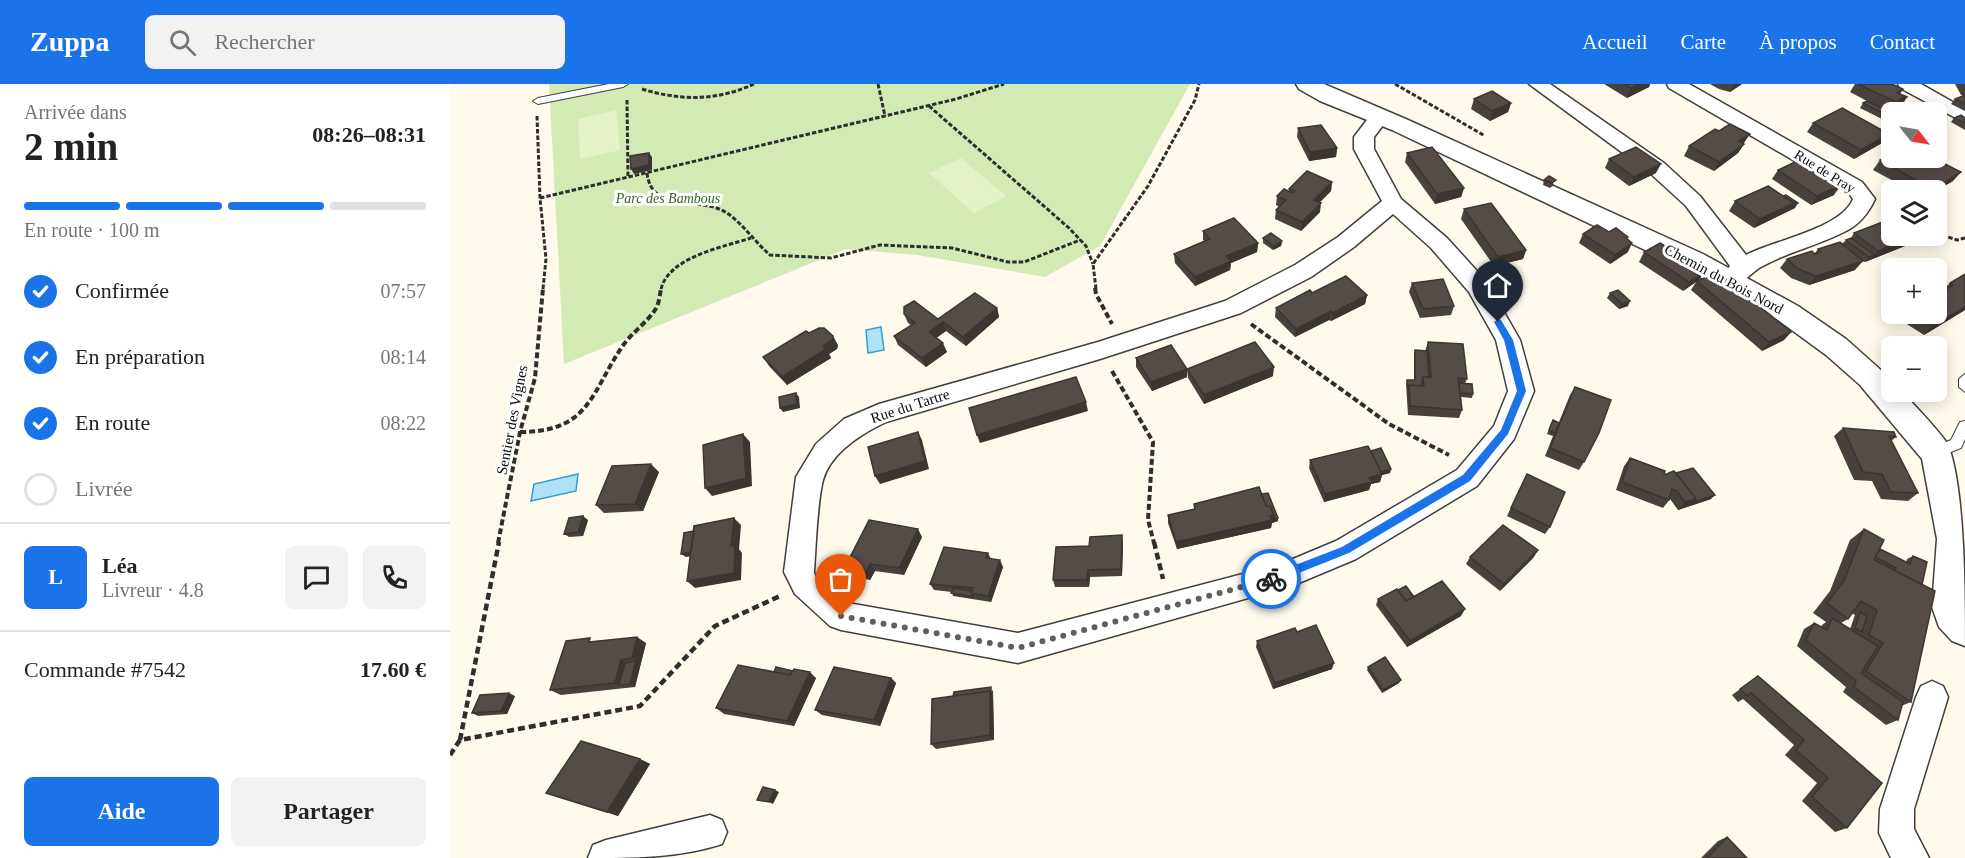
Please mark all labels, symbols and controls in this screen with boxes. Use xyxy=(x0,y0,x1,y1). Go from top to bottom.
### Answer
search box xyxy=(145,15,565,69)
text: Zuppa xyxy=(30,26,109,57)
icon: search xyxy=(166,26,199,59)
text: Rechercher xyxy=(214,29,315,54)
text: Accueil xyxy=(1582,30,1648,54)
text: Carte xyxy=(1681,30,1726,54)
text: À propos xyxy=(1759,30,1837,54)
text: Contact xyxy=(1870,30,1935,54)
text: Arrivée dans xyxy=(24,101,127,123)
north arrow xyxy=(1881,102,1947,168)
map controls xyxy=(1881,102,1947,402)
text: 08:26–08:31 xyxy=(312,122,426,147)
text: 2 min xyxy=(24,125,118,168)
street label: Rue de Pray xyxy=(1792,147,1858,196)
button: layers xyxy=(1881,180,1947,246)
park label: Parc des Bambous xyxy=(615,191,721,206)
text: En route · 100 m xyxy=(24,219,160,241)
street label: Chemin du Bois Nord xyxy=(1662,241,1787,317)
button: + xyxy=(1881,258,1947,324)
pin xyxy=(1472,260,1523,322)
icon: home xyxy=(1481,269,1514,302)
icon: check xyxy=(24,275,57,308)
text: Confirmée xyxy=(75,278,169,303)
text: 07:57 xyxy=(380,280,426,302)
button: − xyxy=(1881,336,1947,402)
icon: check xyxy=(24,341,57,374)
text: En préparation xyxy=(75,344,205,369)
text: 08:14 xyxy=(380,346,426,368)
street label: Sentier des Vignes xyxy=(494,364,531,476)
street label: Rue du Tartre xyxy=(869,386,952,426)
icon: check xyxy=(24,407,57,440)
text: En route xyxy=(75,410,150,435)
text: 08:22 xyxy=(380,412,426,434)
text: Livrée xyxy=(75,476,132,501)
button: chat xyxy=(285,546,348,609)
button: phone xyxy=(363,546,426,609)
courier xyxy=(1241,549,1301,609)
text: Léa xyxy=(102,553,137,578)
pin xyxy=(815,554,866,616)
icon: bag xyxy=(824,563,857,596)
icon: bike xyxy=(1255,563,1288,596)
text: L xyxy=(48,564,63,589)
text: Livreur · 4.8 xyxy=(102,579,204,601)
text: Commande #7542 xyxy=(24,657,186,682)
text: 17.60 € xyxy=(360,657,426,682)
button: Aide xyxy=(24,777,219,846)
button: Partager xyxy=(231,777,426,846)

